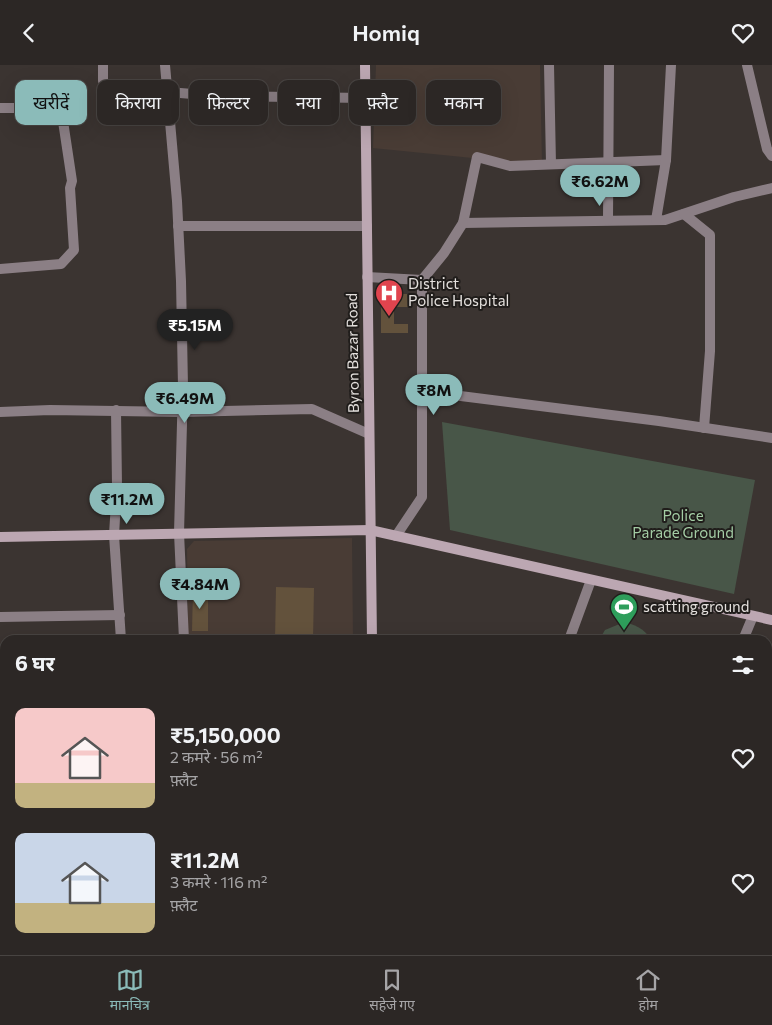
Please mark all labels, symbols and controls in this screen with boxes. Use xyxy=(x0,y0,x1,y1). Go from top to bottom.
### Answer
icon: back xyxy=(15,19,43,47)
text: Homiq xyxy=(352,19,420,46)
icon: heart xyxy=(729,19,757,47)
chip: खरीदें xyxy=(15,80,87,125)
chip: किराया xyxy=(97,80,179,125)
chip: फ़िल्टर xyxy=(189,80,268,125)
chip: नया xyxy=(278,80,339,125)
chip: फ़्लैट xyxy=(349,80,416,125)
chip: मकान xyxy=(426,80,501,125)
pin: ₹6.62M xyxy=(559,165,641,207)
text: ₹6.62M xyxy=(571,171,629,190)
place label: District Police Hospital xyxy=(408,274,509,309)
hospital icon: District Police Hospital xyxy=(374,278,404,317)
street label: Byron Bazar Road xyxy=(342,293,362,413)
pin: ₹5.15M xyxy=(154,309,236,351)
text: ₹5.15M xyxy=(168,315,222,334)
pin: ₹8M xyxy=(410,373,458,416)
text: ₹8M xyxy=(416,380,452,399)
pin: ₹6.49M xyxy=(144,381,226,424)
text: ₹6.49M xyxy=(156,388,214,407)
pin: ₹11.2M xyxy=(86,483,168,525)
text: ₹11.2M xyxy=(100,489,154,508)
park label: Police Parade Ground xyxy=(632,506,734,541)
pin: ₹4.84M xyxy=(159,567,241,610)
text: ₹4.84M xyxy=(171,574,229,593)
sports icon: scatting ground xyxy=(609,592,639,631)
place label: scatting ground xyxy=(643,597,749,615)
text: 6 घर xyxy=(15,650,55,675)
icon: filters xyxy=(729,651,757,679)
text: ₹5,150,000 xyxy=(170,722,281,747)
icon: home xyxy=(55,728,115,788)
icon: heart xyxy=(729,744,757,772)
text: 2 कमरे · 56 m² xyxy=(170,747,263,766)
text: फ़्लैट xyxy=(170,770,198,789)
text: ₹11.2M xyxy=(170,847,240,872)
icon: home xyxy=(55,853,115,913)
icon: heart xyxy=(729,869,757,897)
text: 3 कमरे · 116 m² xyxy=(170,872,267,891)
text: फ़्लैट xyxy=(170,895,198,914)
tab: मानचित्र xyxy=(110,966,150,1016)
tab: सहेजे गए xyxy=(369,966,415,1016)
tab: होम xyxy=(634,966,662,1016)

